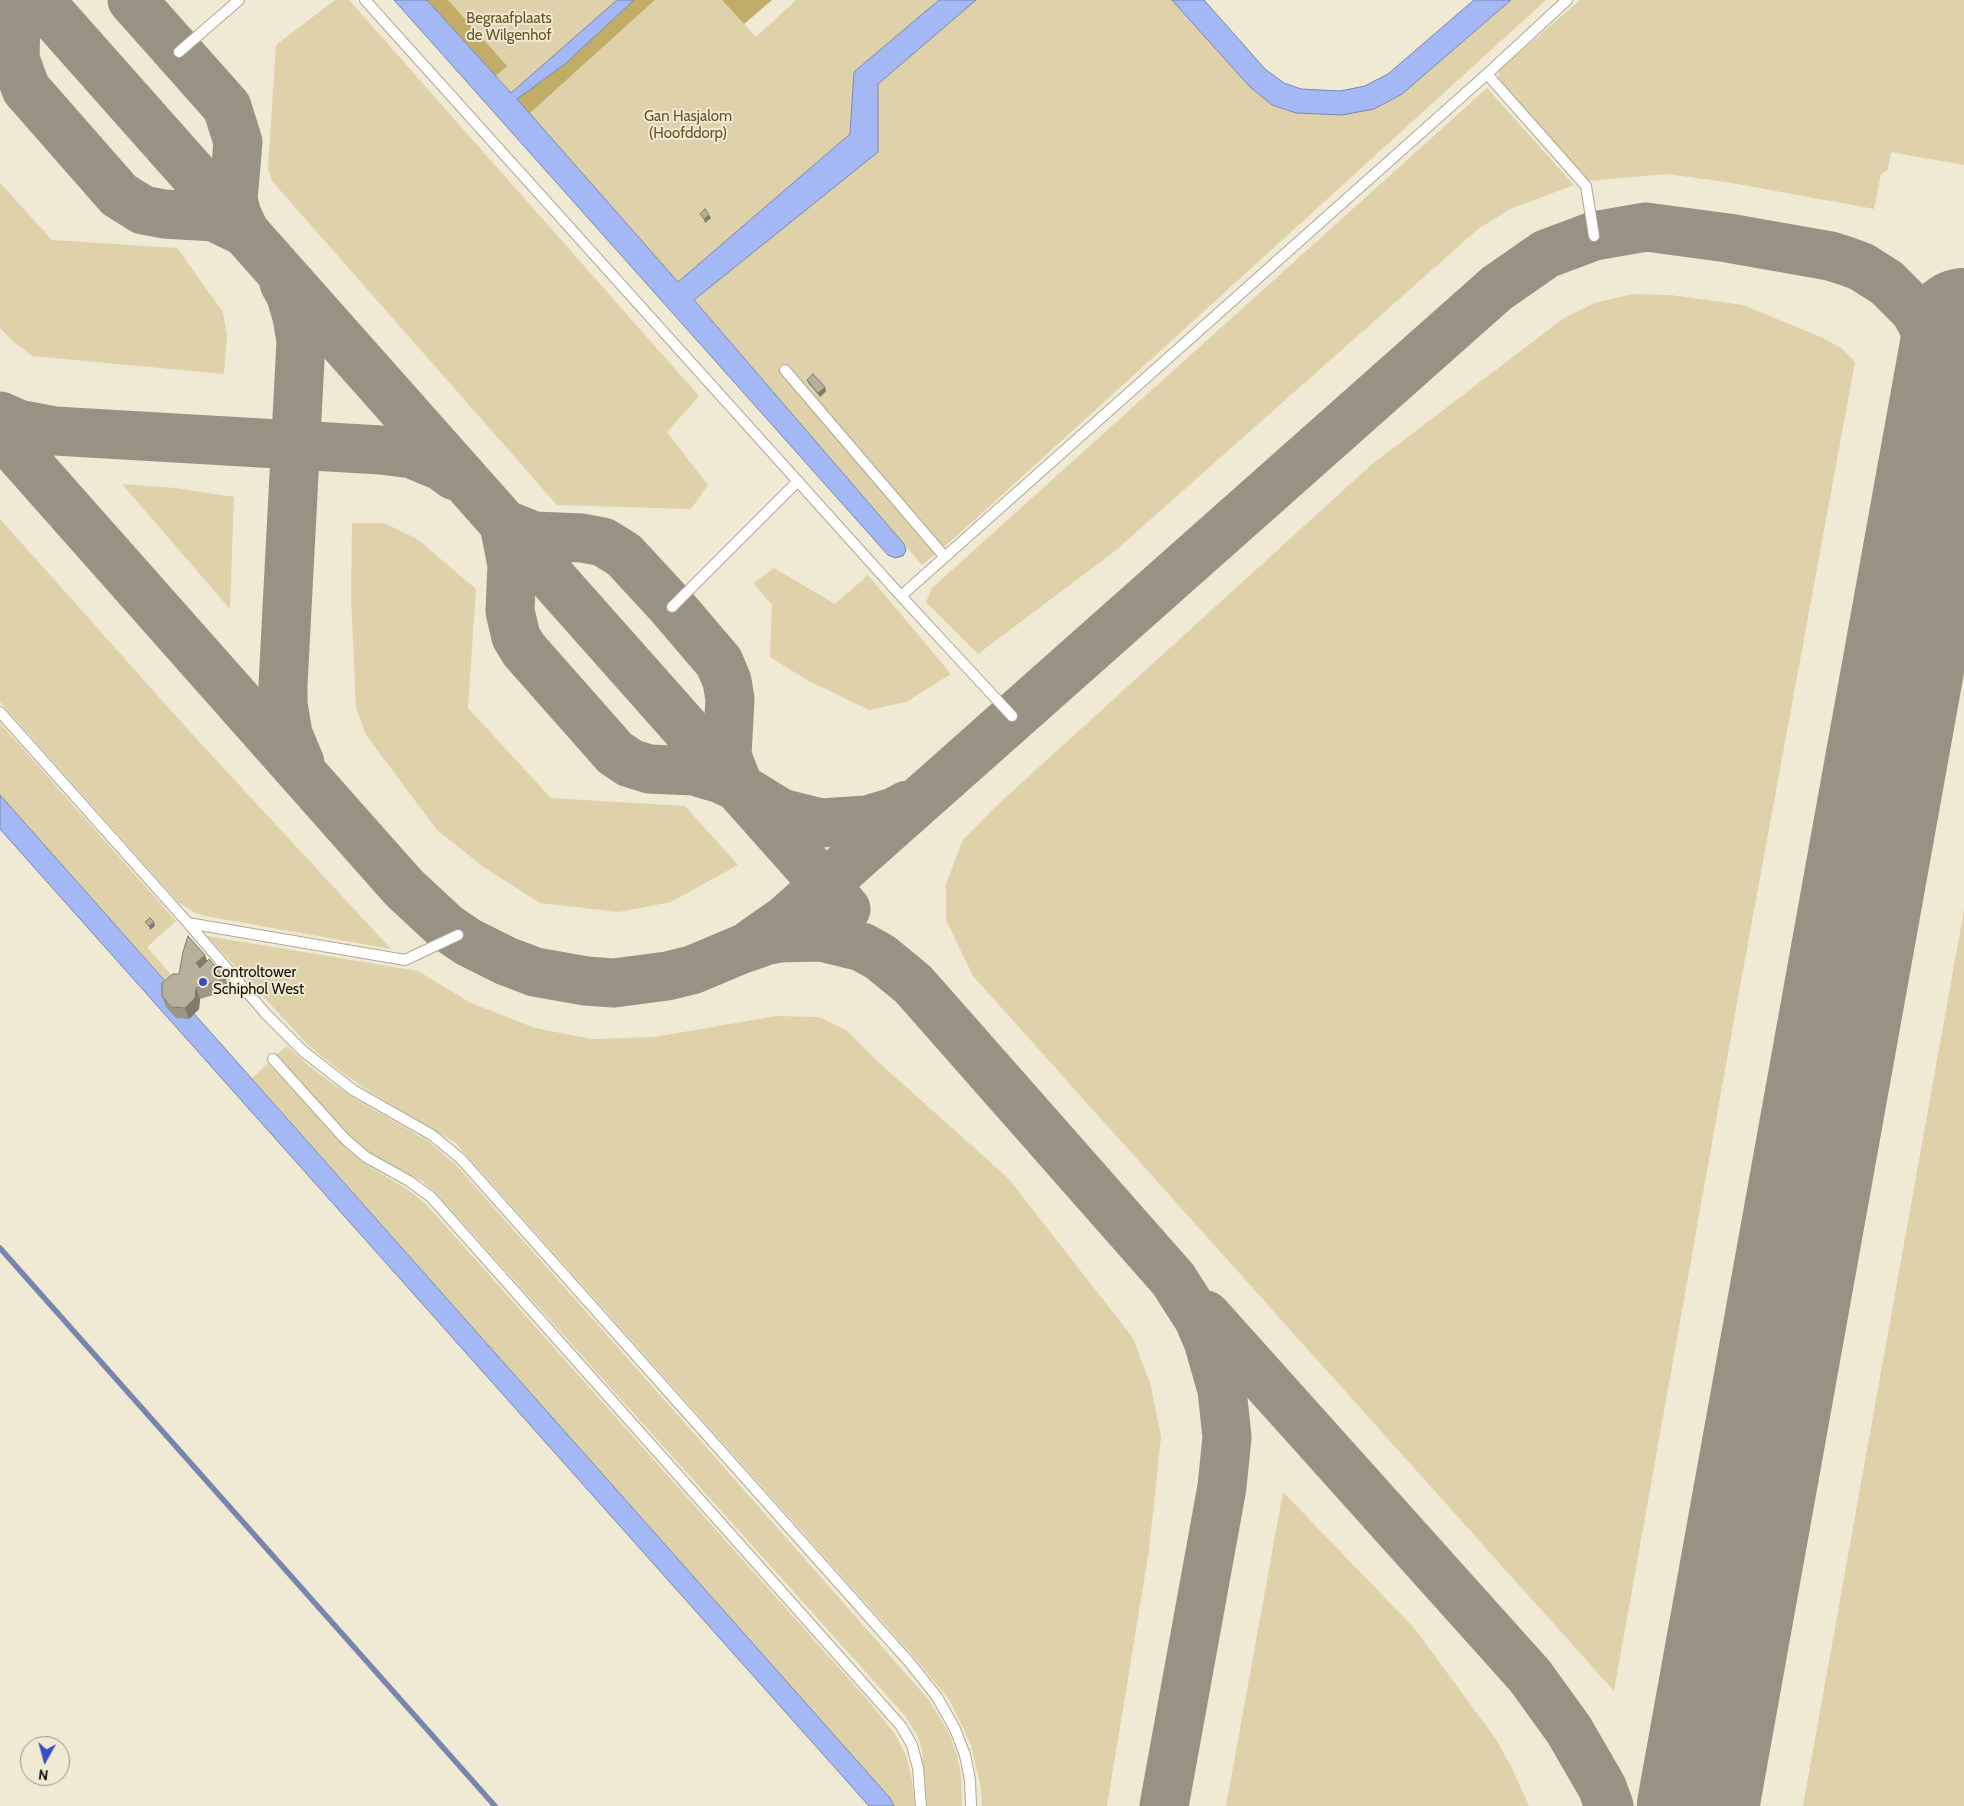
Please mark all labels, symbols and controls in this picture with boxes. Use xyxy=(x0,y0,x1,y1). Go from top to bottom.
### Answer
park label: Begraafplaats de Wilgenhof xyxy=(466,10,552,45)
park label: Gan Hasjalom (Hoofddorp) xyxy=(644,108,732,143)
place label: Controltower Schiphol West xyxy=(213,964,304,999)
marker: Controltower Schiphol West xyxy=(197,976,209,988)
north arrow xyxy=(20,1736,70,1786)
text: N xyxy=(37,1765,49,1784)

